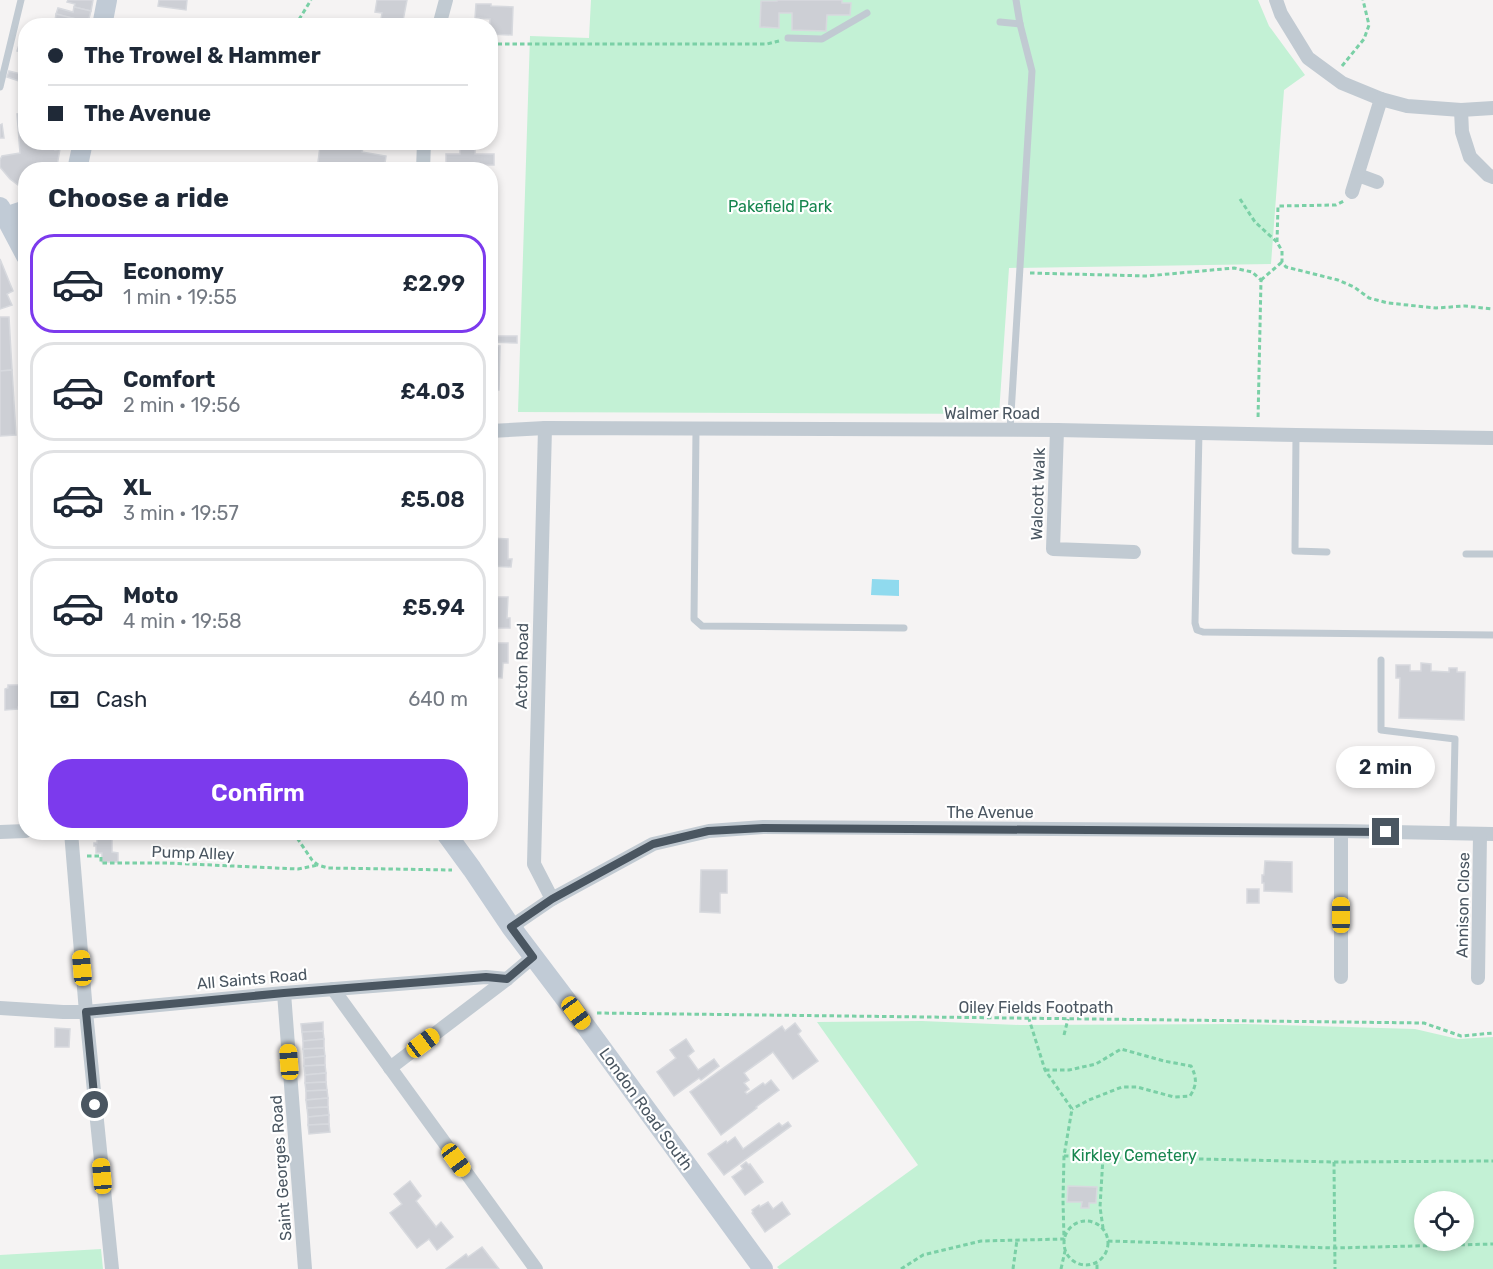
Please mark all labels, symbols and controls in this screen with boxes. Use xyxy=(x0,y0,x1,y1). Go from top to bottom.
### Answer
text: The Trowel & Hammer xyxy=(84,42,321,69)
text: The Avenue xyxy=(84,100,211,127)
text: Choose a ride xyxy=(48,182,229,214)
park label: Pakefield Park xyxy=(728,197,833,216)
icon: car xyxy=(51,257,105,311)
text: Economy xyxy=(123,258,224,285)
text: £2.99 xyxy=(403,270,465,297)
text: 1 min · 19:55 xyxy=(123,285,237,309)
icon: car xyxy=(51,365,105,419)
text: Comfort xyxy=(123,366,215,393)
text: £4.03 xyxy=(400,378,465,405)
text: 2 min · 19:56 xyxy=(123,393,240,417)
street label: Walmer Road xyxy=(944,404,1040,423)
street label: Walcott Walk xyxy=(1027,447,1049,541)
icon: car xyxy=(51,473,105,527)
text: XL xyxy=(123,474,151,501)
text: £5.08 xyxy=(400,486,465,513)
text: 3 min · 19:57 xyxy=(123,501,239,525)
icon: car xyxy=(51,581,105,635)
text: Moto xyxy=(123,582,178,609)
text: £5.94 xyxy=(402,594,465,621)
text: 4 min · 19:58 xyxy=(123,609,242,633)
street label: Acton Road xyxy=(512,623,532,709)
icon: cash xyxy=(48,683,81,716)
text: Cash xyxy=(96,686,147,713)
text: 640 m xyxy=(408,687,468,711)
callout: 2 min xyxy=(1336,745,1436,787)
text: 2 min xyxy=(1359,755,1412,779)
button: Confirm xyxy=(48,759,468,828)
street label: The Avenue xyxy=(946,803,1034,822)
route end xyxy=(1372,818,1399,845)
street label: Pump Alley xyxy=(151,842,235,864)
street label: Annison Close xyxy=(1453,852,1473,958)
car xyxy=(1332,897,1350,933)
car xyxy=(71,949,93,987)
street label: All Saints Road xyxy=(196,965,308,993)
car xyxy=(558,993,594,1033)
street label: Oiley Fields Footpath xyxy=(958,998,1114,1017)
car xyxy=(403,1025,443,1061)
car xyxy=(279,1043,299,1081)
street label: London Road South xyxy=(595,1044,697,1174)
route start xyxy=(81,1091,108,1118)
street label: Saint Georges Road xyxy=(266,1095,296,1241)
car xyxy=(438,1140,474,1180)
park label: Kirkley Cemetery xyxy=(1071,1146,1197,1165)
car xyxy=(91,1157,113,1195)
map controls xyxy=(1414,1191,1474,1251)
button: locate xyxy=(1414,1191,1474,1251)

